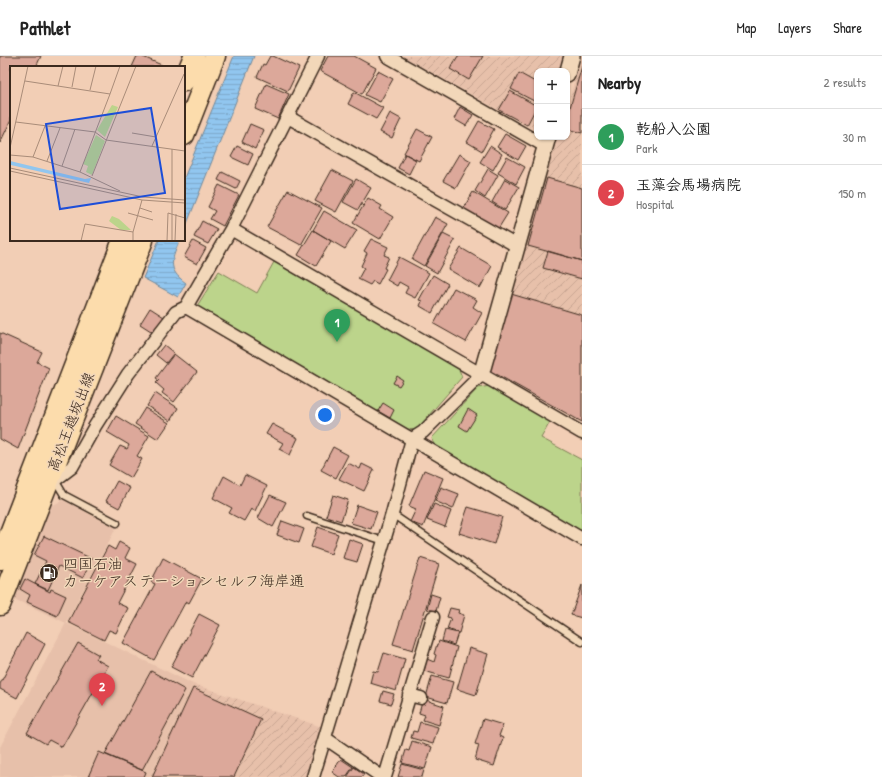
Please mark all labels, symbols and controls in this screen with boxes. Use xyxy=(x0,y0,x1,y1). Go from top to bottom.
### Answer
text: Pathlet xyxy=(20,15,70,41)
text: Map xyxy=(736,18,756,37)
text: Layers xyxy=(778,18,811,37)
text: Share xyxy=(833,18,862,37)
inset map xyxy=(10,66,185,241)
map controls xyxy=(534,68,570,140)
button: + xyxy=(534,68,570,104)
text: Nearby xyxy=(598,71,641,94)
text: 2 results xyxy=(824,73,866,91)
button: − xyxy=(534,104,570,140)
text: 乾船入公園 xyxy=(636,118,711,139)
text: 1 xyxy=(609,128,613,146)
text: 30 m xyxy=(843,128,866,146)
text: Park xyxy=(636,139,658,157)
text: 玉藻会馬場病院 xyxy=(636,174,741,195)
text: 2 xyxy=(608,184,614,202)
text: 150 m xyxy=(838,184,866,202)
text: Hospital xyxy=(636,195,674,213)
pin: 1 xyxy=(324,309,350,342)
street label: 高松王越坂出線 xyxy=(42,369,99,475)
your location xyxy=(315,405,335,425)
place label: 四国石油 カーケアステーションセルフ海岸通 xyxy=(63,553,305,591)
fuel station icon: 四国石油 カーケアステーションセルフ海岸通 xyxy=(38,562,60,584)
pin: 2 xyxy=(89,673,115,706)

